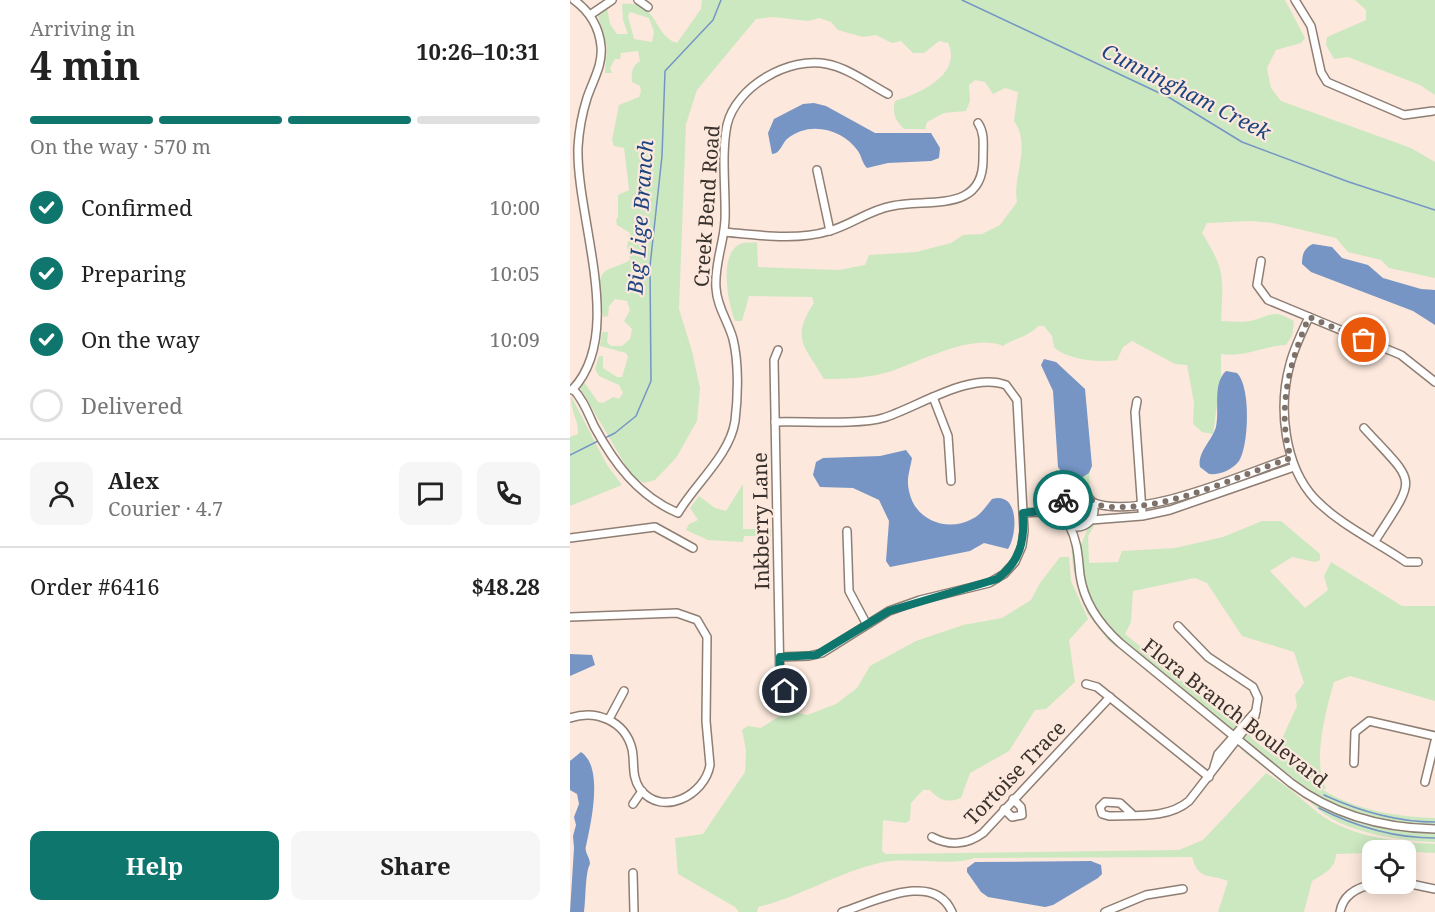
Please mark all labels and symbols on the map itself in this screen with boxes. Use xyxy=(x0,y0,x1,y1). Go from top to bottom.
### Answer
water label: Cunningham Creek xyxy=(1097,36,1277,146)
street label: Creek Bend Road xyxy=(687,124,726,288)
water label: Big Lige Branch xyxy=(621,138,659,296)
pin xyxy=(1338,314,1389,365)
street label: Inkberry Lane xyxy=(746,452,775,590)
courier xyxy=(1033,470,1093,530)
street label: Flora Branch Boulevard xyxy=(1137,632,1333,793)
pin xyxy=(759,665,810,716)
street label: Tortoise Trace xyxy=(958,715,1071,831)

